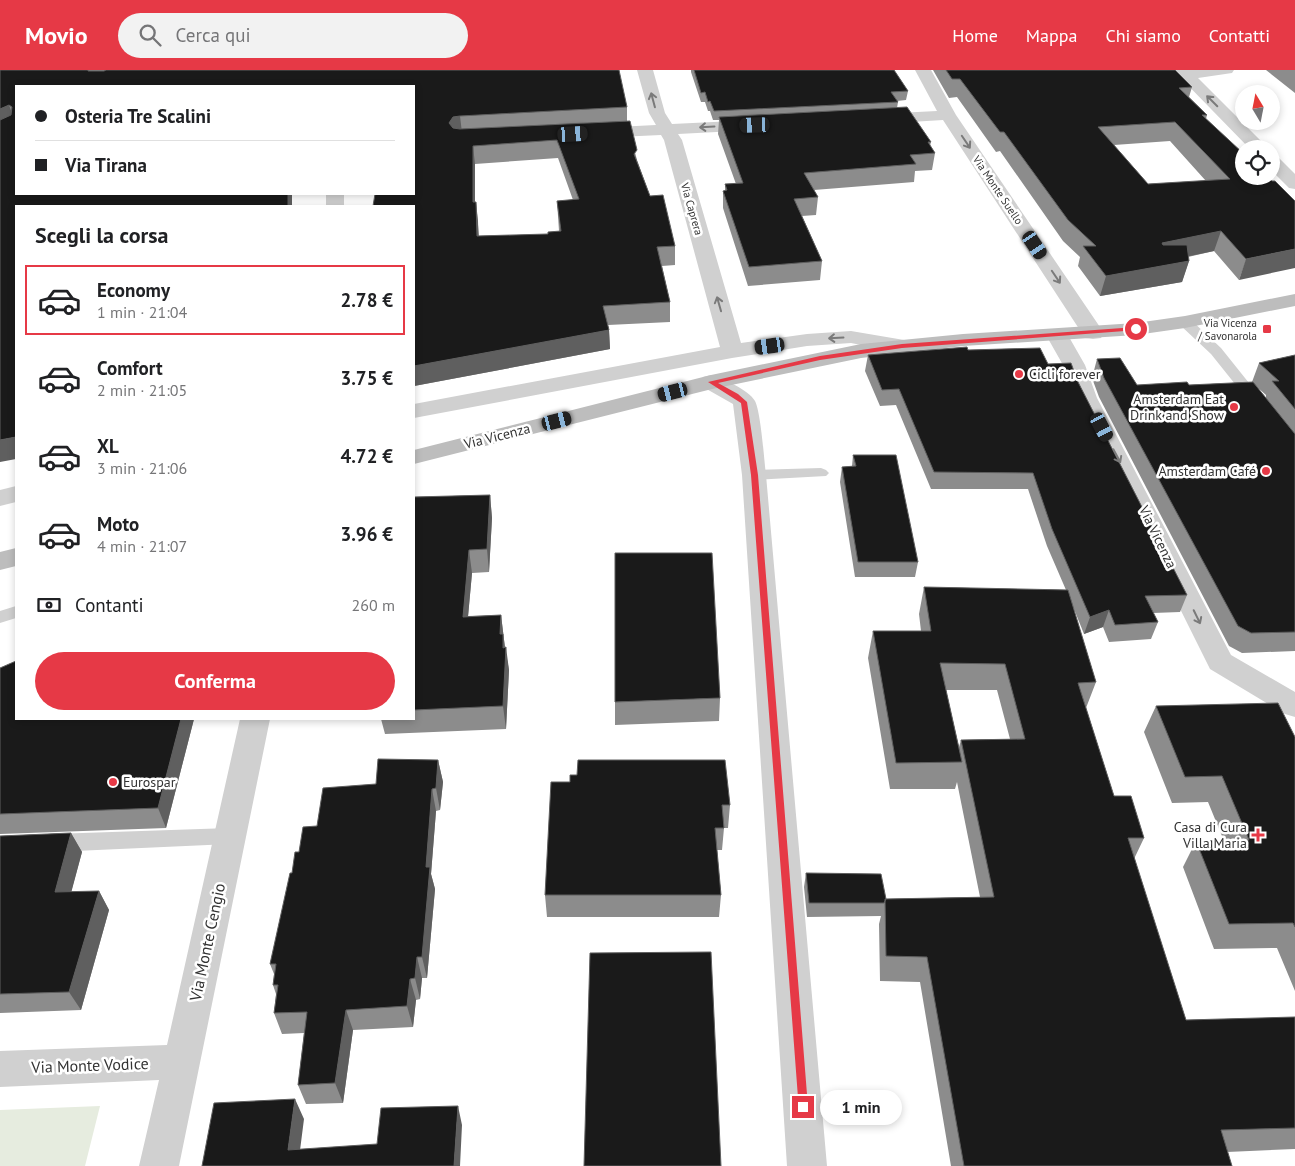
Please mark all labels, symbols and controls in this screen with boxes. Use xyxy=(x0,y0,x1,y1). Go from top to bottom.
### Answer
search box xyxy=(118,13,468,58)
text: Movio xyxy=(25,20,88,51)
icon: search xyxy=(136,21,164,49)
text: Cerca qui xyxy=(176,23,251,47)
text: Home xyxy=(952,24,998,47)
text: Mappa xyxy=(1026,24,1077,47)
text: Chi siamo xyxy=(1105,24,1181,47)
text: Contatti xyxy=(1209,24,1270,47)
north arrow xyxy=(1235,85,1280,130)
map controls xyxy=(1235,85,1280,185)
one-way arrow xyxy=(648,93,658,109)
one-way arrow xyxy=(1206,95,1218,107)
text: Osteria Tre Scalini xyxy=(65,104,211,128)
car xyxy=(739,117,770,133)
one-way arrow xyxy=(700,123,716,132)
car xyxy=(557,126,588,142)
one-way arrow xyxy=(961,134,971,148)
button: locate xyxy=(1235,140,1280,185)
street label: Via Monte Suello xyxy=(969,152,1026,227)
text: Via Tirana xyxy=(65,153,147,177)
street label: Via Caprera xyxy=(678,180,706,237)
text: Scegli la corsa xyxy=(35,221,168,249)
car xyxy=(1020,228,1049,262)
one-way arrow xyxy=(1051,270,1061,284)
icon: car xyxy=(37,278,82,323)
text: Economy xyxy=(97,278,170,302)
text: 2.78 € xyxy=(340,288,393,312)
one-way arrow xyxy=(713,297,723,313)
text: 1 min · 21:04 xyxy=(97,302,187,322)
place label: Via Vicenza / Savonarola xyxy=(1197,316,1257,343)
route start xyxy=(1125,318,1147,340)
marker: Via Vicenza / Savonarola xyxy=(1261,323,1273,335)
one-way arrow xyxy=(829,334,845,343)
car xyxy=(754,336,785,356)
icon: car xyxy=(37,356,82,401)
text: Comfort xyxy=(97,356,163,380)
place label: Cicli forever xyxy=(1029,365,1101,383)
text: 3.75 € xyxy=(340,366,393,390)
marker: Cicli forever xyxy=(1013,368,1025,380)
text: 2 min · 21:05 xyxy=(97,380,187,400)
car xyxy=(656,381,689,403)
place label: Amsterdam Eat Drink and Show xyxy=(1130,390,1225,424)
marker: Amsterdam Eat Drink and Show xyxy=(1228,401,1240,413)
car xyxy=(540,410,573,432)
car xyxy=(1088,410,1115,444)
street label: Via Vicenza xyxy=(461,419,532,453)
icon: car xyxy=(37,434,82,479)
text: XL xyxy=(97,434,119,458)
text: 4.72 € xyxy=(340,444,393,468)
one-way arrow xyxy=(1113,448,1122,463)
text: 3 min · 21:06 xyxy=(97,458,187,478)
place label: Amsterdam Café xyxy=(1158,462,1256,480)
marker: Amsterdam Café xyxy=(1260,465,1272,477)
street label: Via Vicenza xyxy=(1135,502,1181,571)
icon: car xyxy=(37,512,82,557)
text: Moto xyxy=(97,512,139,536)
text: 3.96 € xyxy=(340,522,393,546)
text: 4 min · 21:07 xyxy=(97,536,187,556)
icon: cash xyxy=(35,591,63,619)
text: Contanti xyxy=(75,593,144,617)
text: 260 m xyxy=(352,595,395,615)
one-way arrow xyxy=(1193,609,1203,624)
button: Conferma xyxy=(35,652,395,710)
place label: Eurospar xyxy=(123,773,176,791)
marker: Eurospar xyxy=(107,776,119,788)
place label: Casa di Cura Villa Maria xyxy=(1174,818,1247,852)
marker: Casa di Cura Villa Maria xyxy=(1251,828,1265,842)
street label: Via Monte Cengio xyxy=(185,881,229,1004)
street label: Via Monte Vodice xyxy=(30,1053,149,1077)
callout: 1 min xyxy=(820,1090,903,1124)
route end xyxy=(792,1096,814,1118)
text: 1 min xyxy=(841,1097,881,1117)

